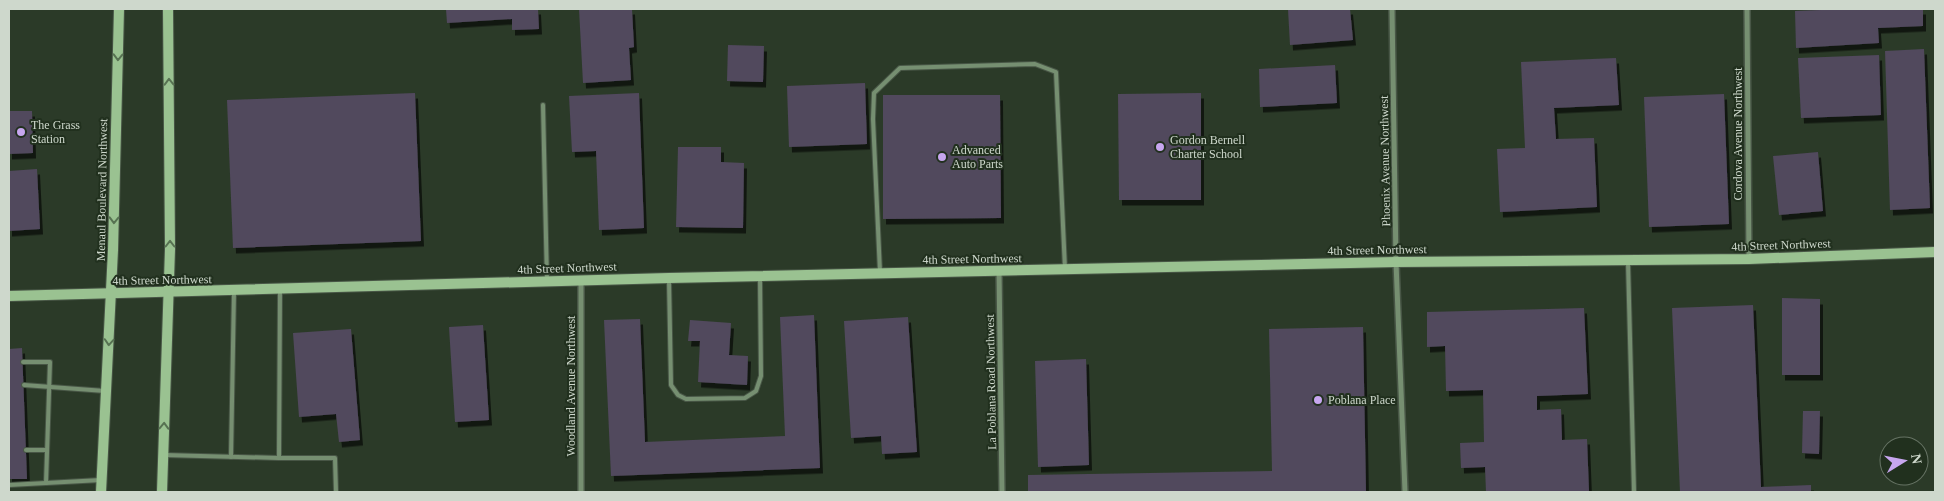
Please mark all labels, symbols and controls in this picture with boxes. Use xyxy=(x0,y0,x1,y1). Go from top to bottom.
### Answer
one-way arrow xyxy=(112,54,123,62)
street label: Cordova Avenue Northwest xyxy=(1731,67,1745,201)
one-way arrow xyxy=(164,77,174,85)
street label: Phoenix Avenue Northwest xyxy=(1377,95,1393,227)
place label: The Grass Station xyxy=(31,118,80,146)
street label: Menaul Boulevard Northwest xyxy=(94,118,110,261)
marker: The Grass Station xyxy=(15,126,27,138)
place label: Gordon Bernell Charter School xyxy=(1170,133,1246,161)
marker: Gordon Bernell Charter School xyxy=(1154,141,1166,153)
place label: Advanced Auto Parts xyxy=(952,143,1003,171)
marker: Advanced Auto Parts xyxy=(936,151,948,163)
one-way arrow xyxy=(109,216,119,224)
street label: 4th Street Northwest xyxy=(1731,236,1832,254)
one-way arrow xyxy=(165,240,175,248)
street label: 4th Street Northwest xyxy=(1327,242,1427,258)
street label: 4th Street Northwest xyxy=(922,251,1022,267)
street label: 4th Street Northwest xyxy=(517,259,618,277)
street label: 4th Street Northwest xyxy=(112,272,212,288)
street label: La Poblana Road Northwest xyxy=(983,313,999,450)
street label: Woodland Avenue Northwest xyxy=(564,315,578,456)
one-way arrow xyxy=(104,338,115,346)
place label: Poblana Place xyxy=(1328,393,1396,407)
marker: Poblana Place xyxy=(1312,394,1324,406)
one-way arrow xyxy=(159,422,170,430)
north arrow xyxy=(1879,436,1929,486)
text: N xyxy=(1908,453,1925,465)

